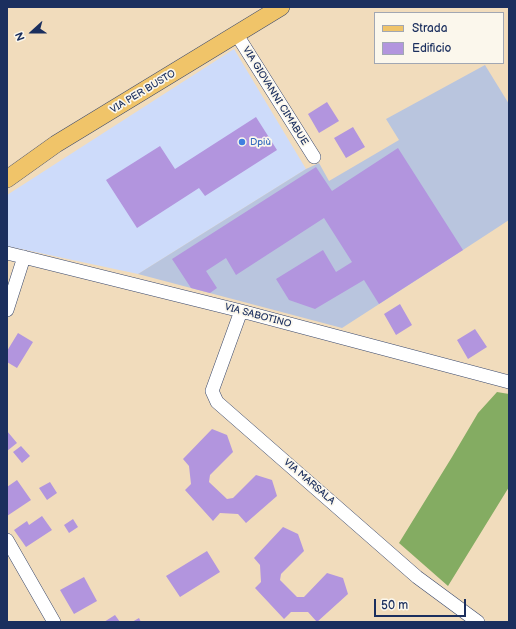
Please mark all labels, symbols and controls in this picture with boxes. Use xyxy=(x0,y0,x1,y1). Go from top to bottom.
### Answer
north arrow xyxy=(12,12,52,52)
legend xyxy=(374,12,504,64)
text: Strada xyxy=(412,21,448,36)
text: N xyxy=(13,30,28,43)
text: Edificio xyxy=(412,41,451,56)
street label: VIA GIOVANNI CIMABUE xyxy=(240,44,310,148)
street label: VIA PER BUSTO xyxy=(108,68,178,116)
place label: Dpiù xyxy=(250,136,271,148)
marker: Dpiù xyxy=(237,137,247,147)
street label: VIA SABOTINO xyxy=(223,301,293,331)
street label: VIA MARSALA xyxy=(281,456,337,508)
scale bar xyxy=(376,591,468,617)
text: 50 m xyxy=(381,598,408,613)

